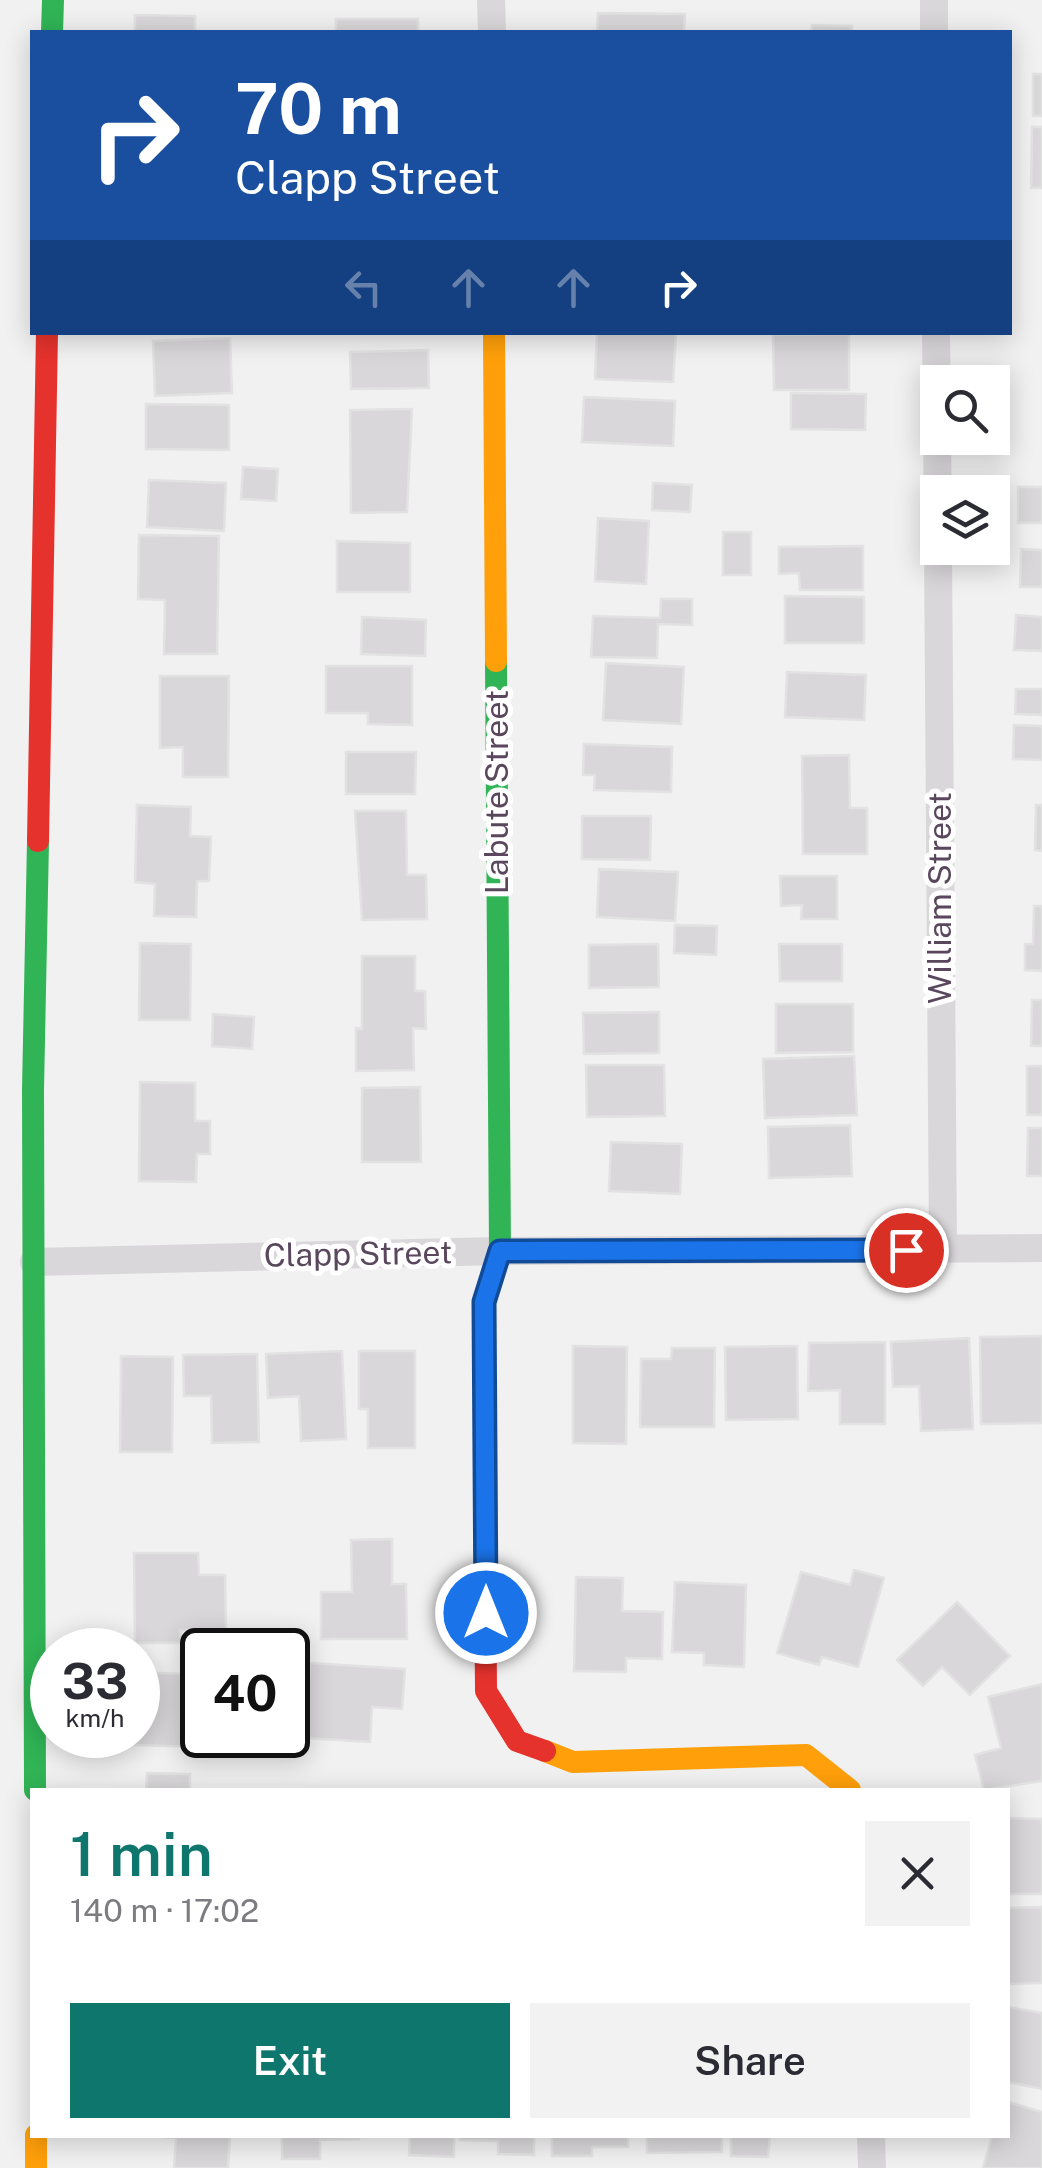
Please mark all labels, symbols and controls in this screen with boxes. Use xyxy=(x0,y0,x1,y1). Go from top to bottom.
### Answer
text: 70 m xyxy=(235,67,402,150)
icon: right xyxy=(70,70,200,200)
text: Clapp Street xyxy=(235,151,500,204)
icon: left xyxy=(336,260,391,315)
icon: ahead xyxy=(441,260,496,315)
icon: ahead xyxy=(546,260,601,315)
icon: right xyxy=(651,260,706,315)
map controls xyxy=(920,365,1010,565)
button: search xyxy=(920,365,1010,455)
button: layers xyxy=(920,475,1010,565)
street label: Labute Street xyxy=(478,690,515,894)
street label: William Street xyxy=(921,792,958,1004)
pin xyxy=(864,1208,949,1293)
icon: arrive xyxy=(879,1223,934,1278)
street label: Clapp Street xyxy=(263,1233,453,1274)
position arrow xyxy=(434,1561,538,1665)
speed limit sign: 40 xyxy=(180,1628,310,1758)
text: 33 xyxy=(62,1651,128,1710)
text: km/h xyxy=(66,1703,124,1733)
text: 1 min xyxy=(70,1819,213,1890)
button: close xyxy=(865,1821,970,1926)
text: 140 m · 17:02 xyxy=(70,1892,259,1929)
button: Exit xyxy=(70,2003,510,2118)
button: Share xyxy=(530,2003,970,2118)

